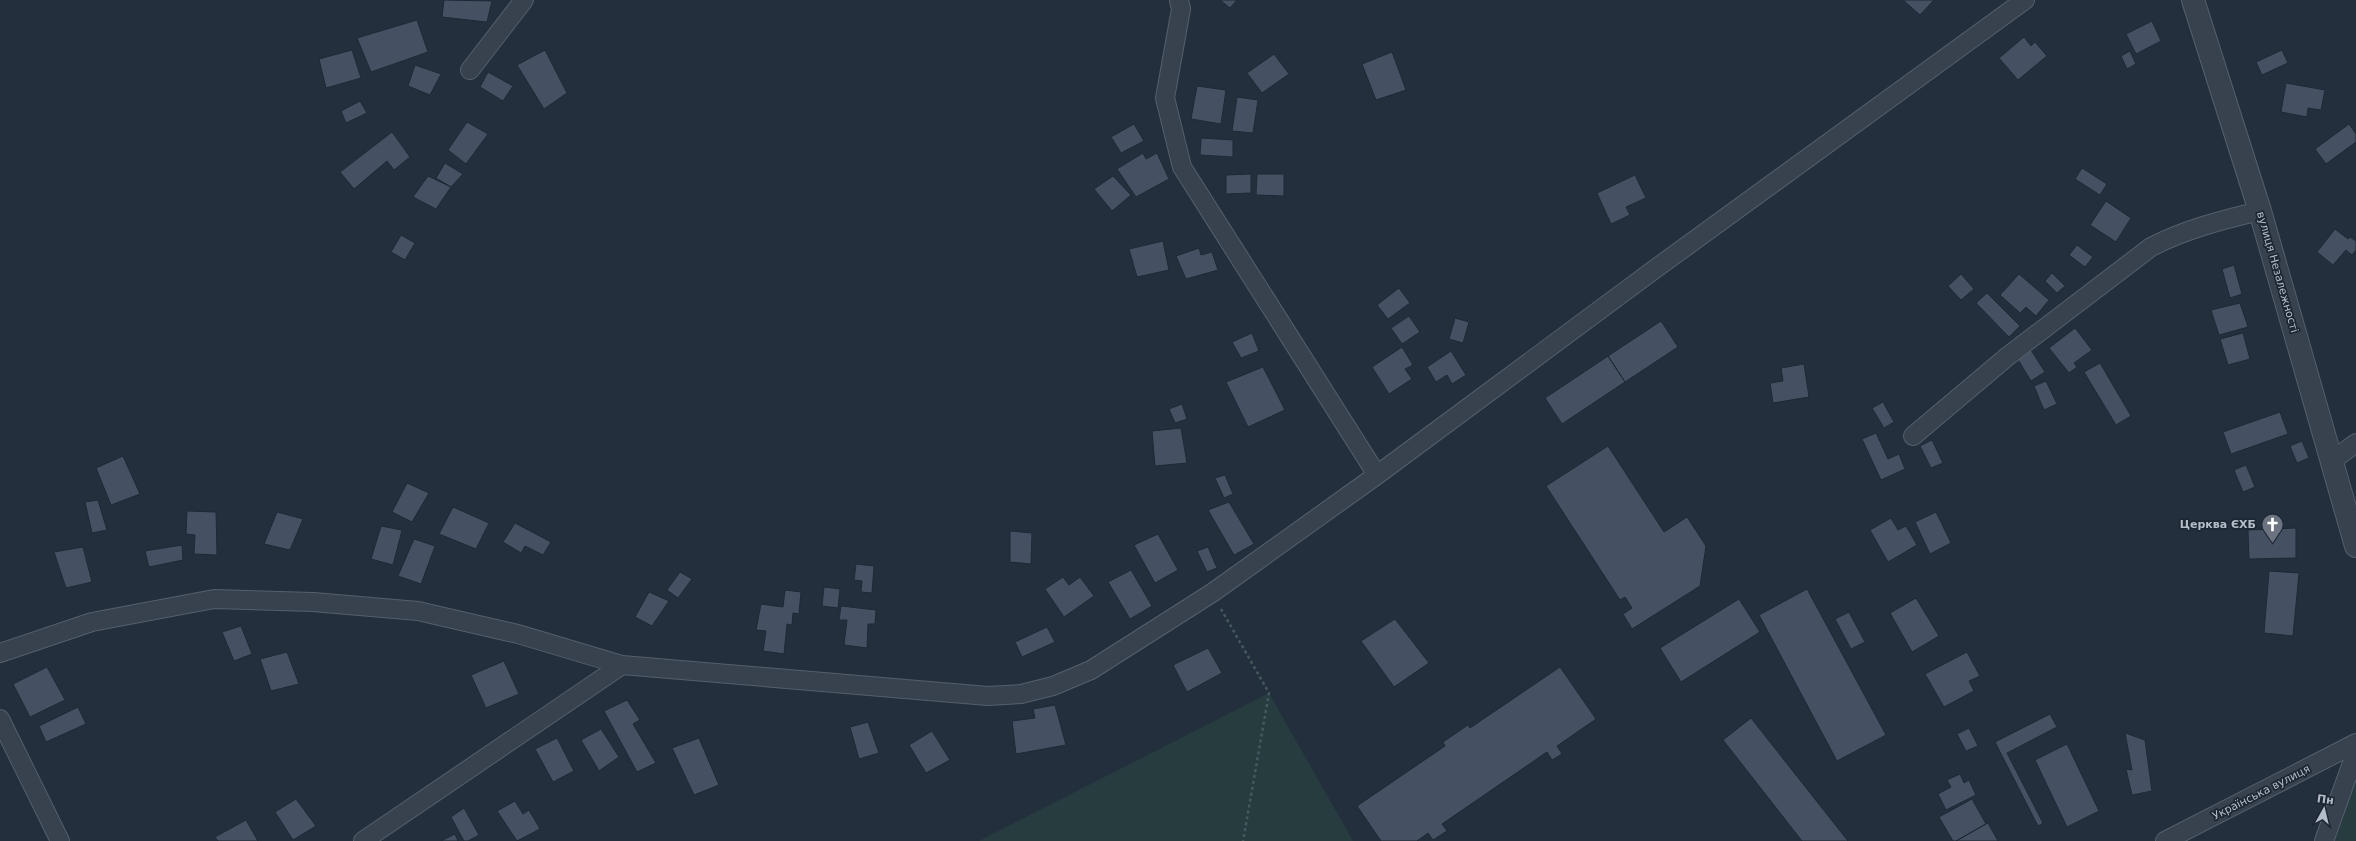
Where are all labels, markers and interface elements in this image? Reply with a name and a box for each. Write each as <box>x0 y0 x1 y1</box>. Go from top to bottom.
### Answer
street label: вулиця Незалежності <box>2254 210 2301 334</box>
church icon: Церква ЄХБ <box>2259 511 2285 544</box>
place label: Церква ЄХБ <box>2180 518 2256 531</box>
street label: Українська вулиця <box>2210 762 2312 823</box>
north arrow <box>2304 789 2344 829</box>
text: Пн <box>2316 792 2335 807</box>

